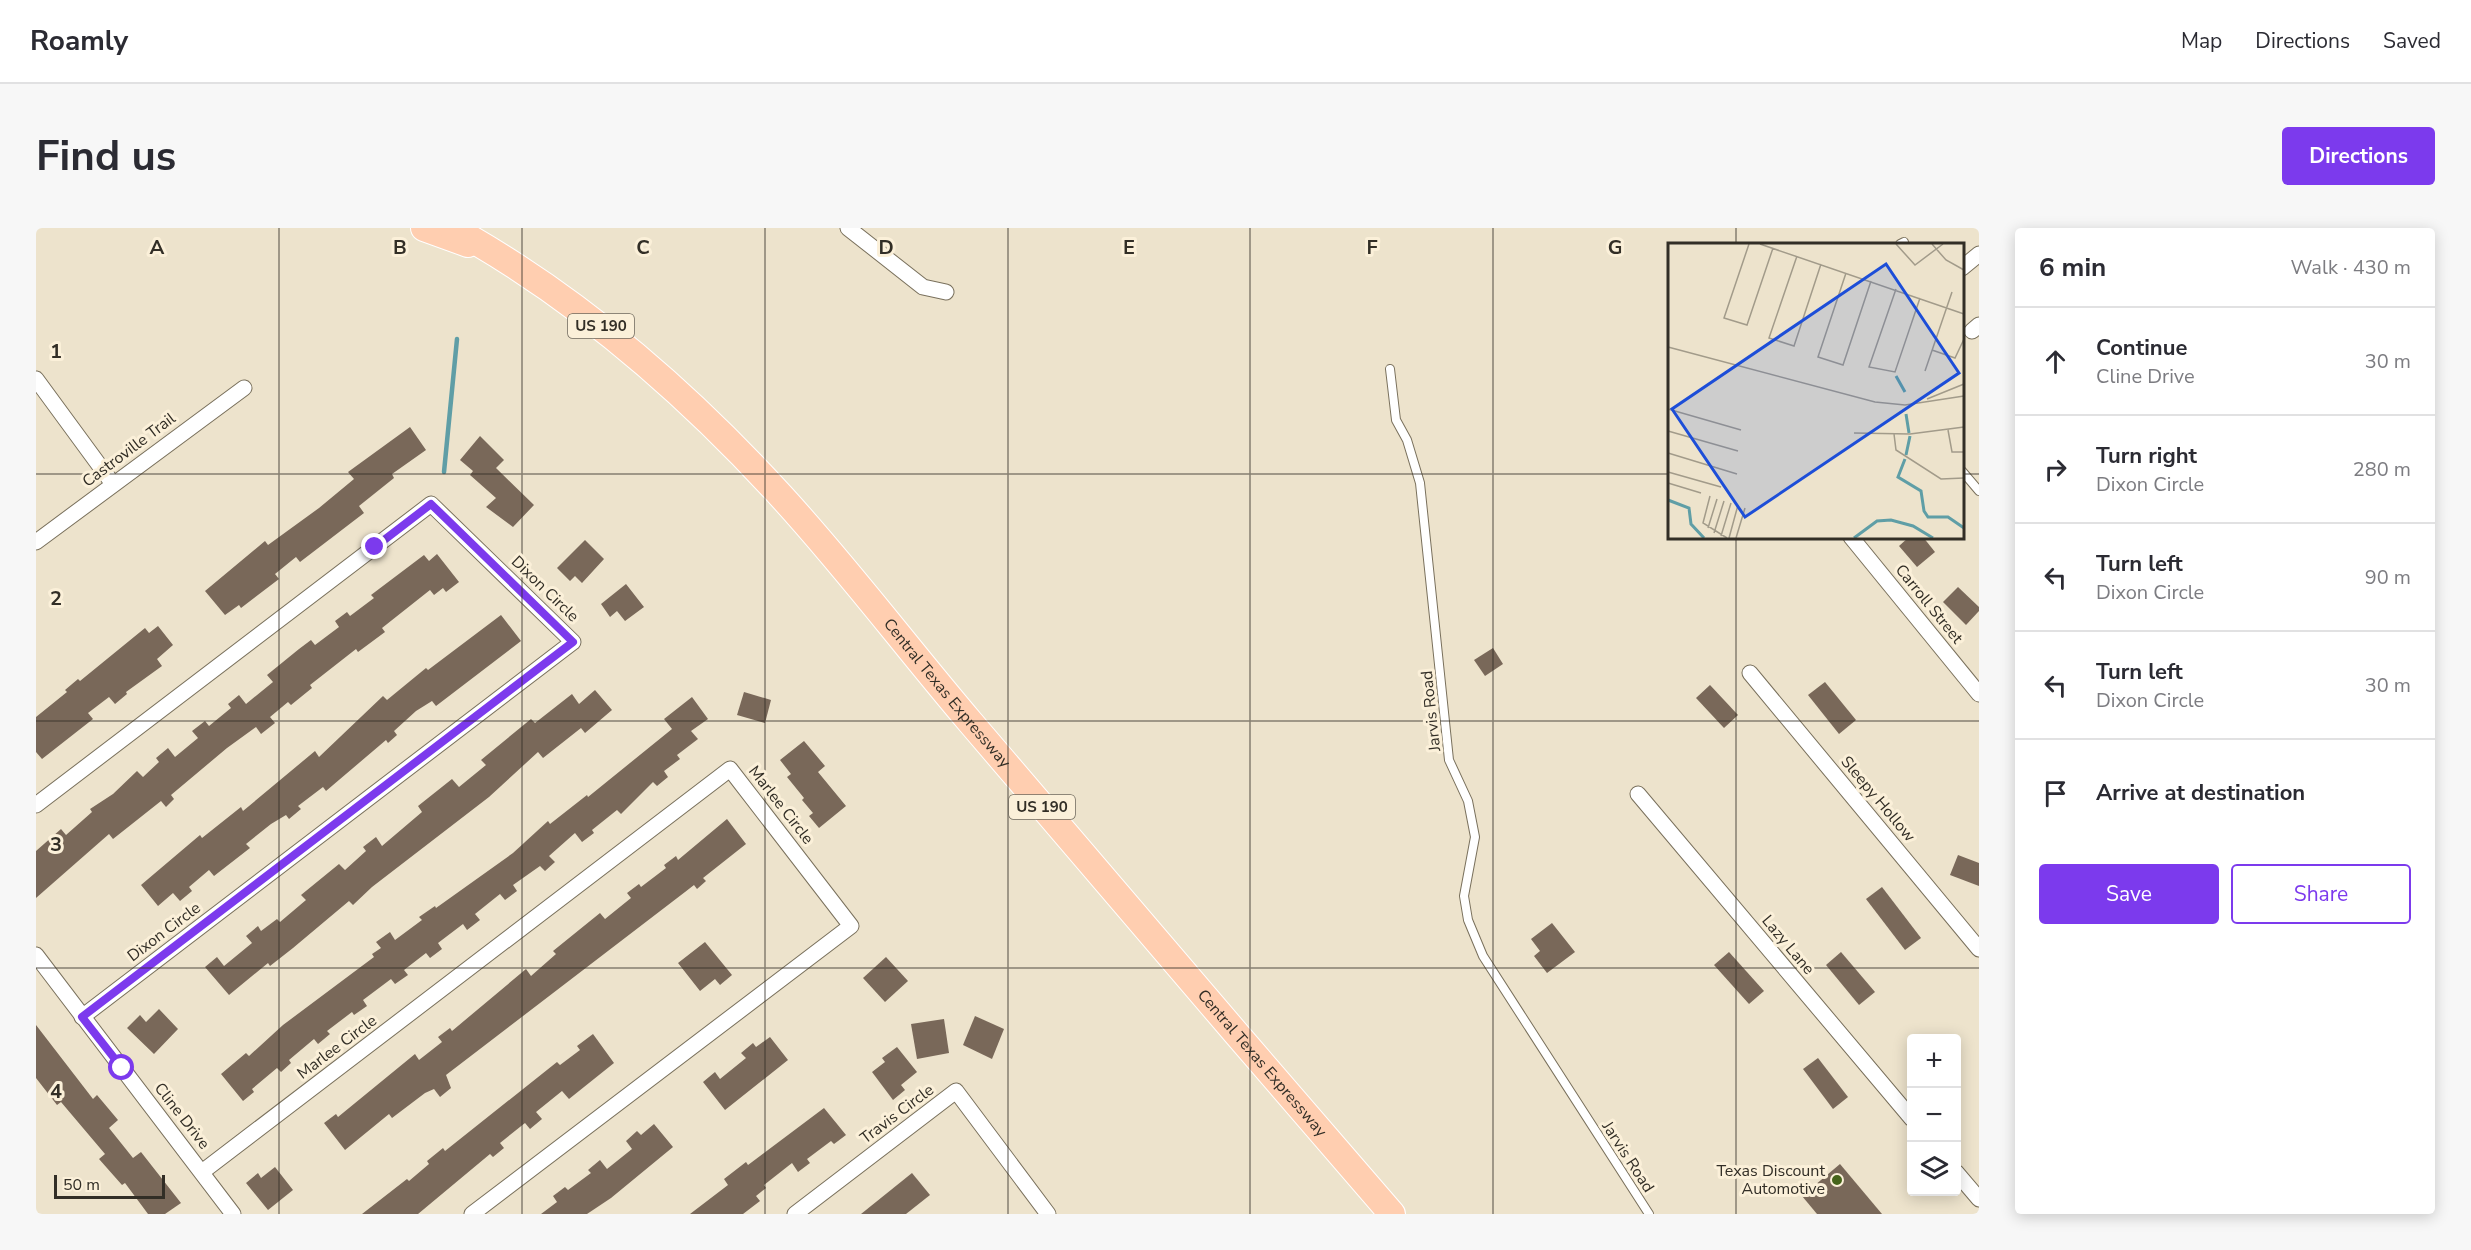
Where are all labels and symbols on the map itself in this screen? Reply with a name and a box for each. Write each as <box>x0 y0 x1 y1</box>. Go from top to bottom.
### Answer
text: A <box>150 234 165 261</box>
text: B <box>393 234 407 261</box>
text: C <box>636 234 650 261</box>
text: D <box>878 234 894 261</box>
text: E <box>1123 234 1135 261</box>
text: F <box>1366 234 1378 261</box>
text: G <box>1608 234 1622 261</box>
inset map <box>1668 243 1964 538</box>
road number: US 190 <box>568 314 634 338</box>
text: 1 <box>50 338 62 365</box>
street label: Castroville Trail <box>78 407 180 492</box>
route end <box>361 533 387 559</box>
street label: Dixon Circle <box>506 551 584 627</box>
street label: Carroll Street <box>1890 560 1968 649</box>
text: 2 <box>50 585 62 612</box>
street label: Central Texas Expressway <box>878 614 1016 773</box>
street label: Jarvis Road <box>1416 670 1446 753</box>
street label: Sleepy Hollow <box>1836 751 1921 847</box>
street label: Marlee Circle <box>743 761 819 849</box>
road number: US 190 <box>1009 795 1075 819</box>
text: 3 <box>50 831 62 858</box>
street label: Dixon Circle <box>123 897 205 967</box>
street label: Lazy Lane <box>1757 911 1819 979</box>
street label: Central Texas Expressway <box>1192 985 1332 1142</box>
street label: Marlee Circle <box>293 1010 381 1084</box>
route start <box>108 1054 134 1080</box>
text: 4 <box>50 1078 62 1105</box>
street label: Cline Drive <box>149 1078 215 1154</box>
street label: Travis Circle <box>856 1079 938 1149</box>
street label: Jarvis Road <box>1596 1116 1659 1197</box>
place label: Texas Discount Automotive <box>1716 1160 1825 1200</box>
scale bar <box>54 1172 165 1200</box>
marker: Texas Discount Automotive <box>1830 1173 1844 1187</box>

